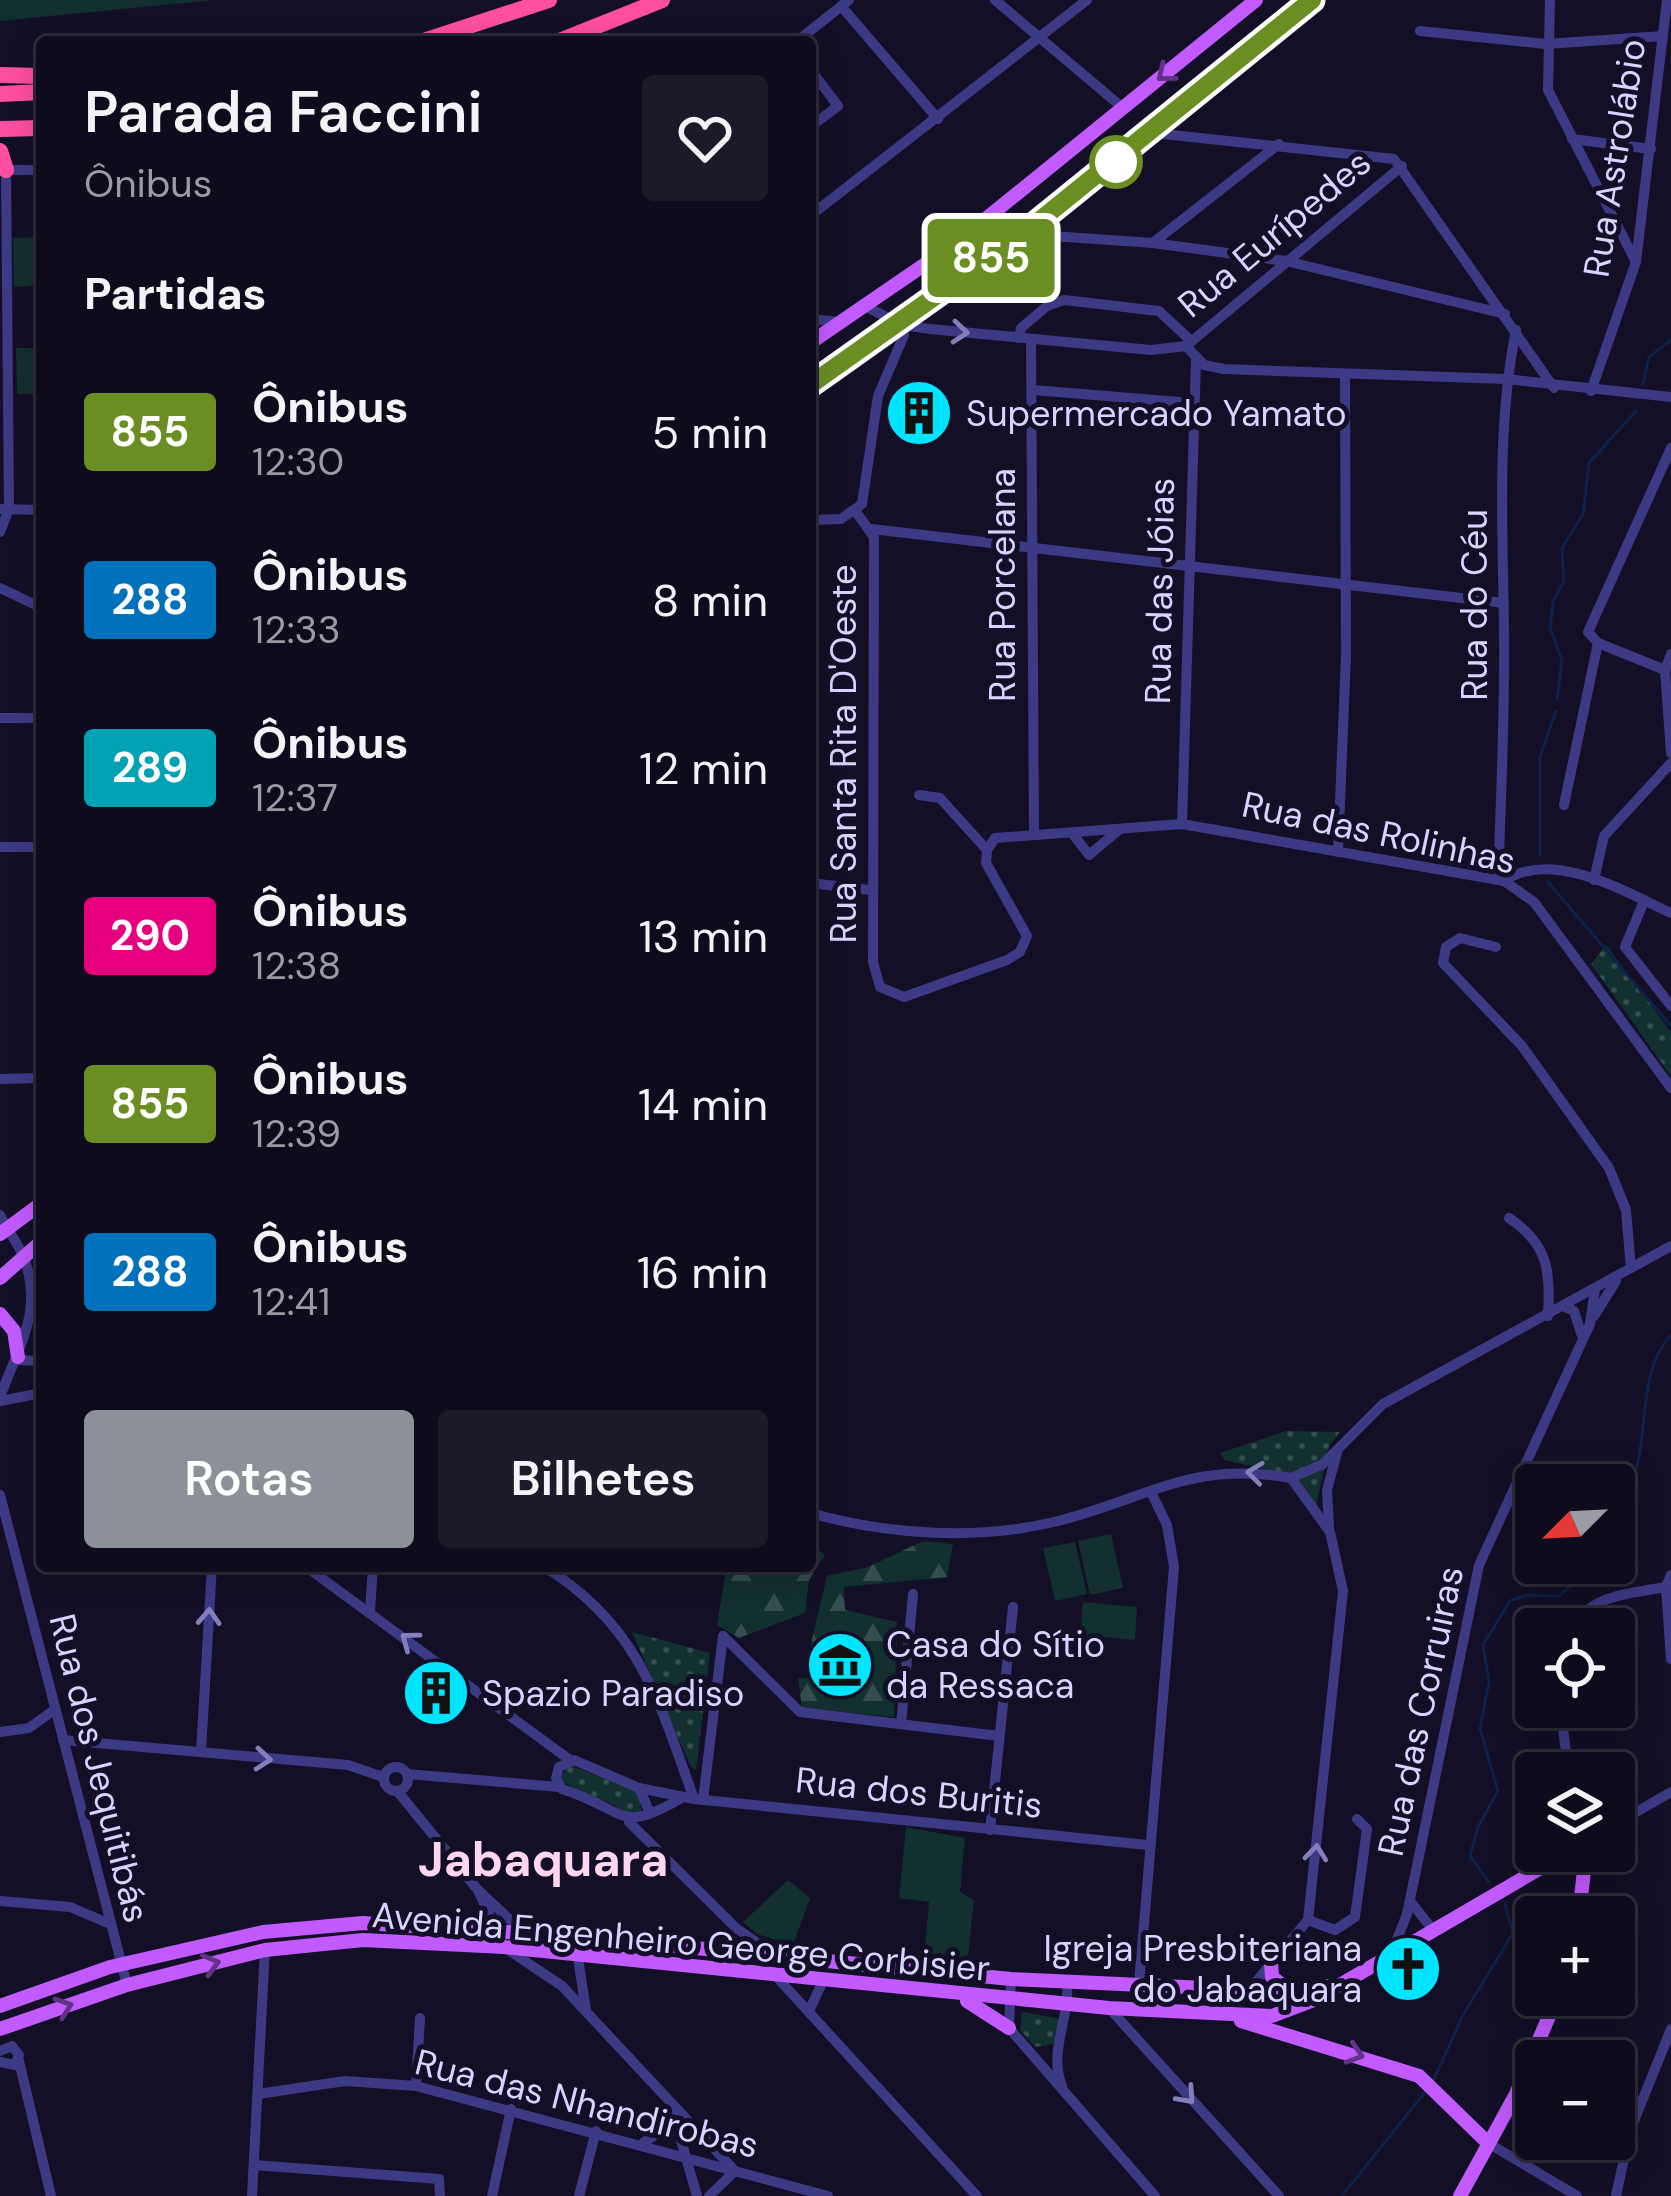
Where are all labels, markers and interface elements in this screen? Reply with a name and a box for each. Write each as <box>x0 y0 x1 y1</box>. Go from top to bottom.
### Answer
street label: Rua Astrolábio <box>1572 36 1657 281</box>
one-way arrow <box>1157 59 1179 81</box>
text: Parada Faccini <box>84 75 482 150</box>
button: heart <box>642 75 768 201</box>
unlabelled marker <box>1091 137 1141 187</box>
street label: Rua Eurípedes <box>1168 139 1380 328</box>
text: Ônibus <box>84 158 212 209</box>
line badge: 855 <box>922 219 1060 297</box>
text: 855 <box>952 230 1030 285</box>
text: Partidas <box>84 264 267 323</box>
one-way arrow <box>951 319 970 344</box>
text: Ônibus <box>252 377 409 436</box>
building icon: Supermercado Yamato <box>884 378 954 448</box>
place label: Supermercado Yamato <box>966 390 1347 437</box>
text: 5 min <box>652 403 768 462</box>
text: 855 <box>111 404 189 459</box>
text: 12:30 <box>252 436 344 487</box>
street label: Rua Porcelana <box>979 468 1026 702</box>
street label: Rua das Jóias <box>1134 477 1185 705</box>
street label: Rua do Céu <box>1451 509 1498 701</box>
text: Ônibus <box>252 545 409 604</box>
street label: Rua Santa Rita D'Oeste <box>820 564 867 944</box>
text: 8 min <box>652 571 768 630</box>
text: 288 <box>111 572 189 627</box>
text: 12:33 <box>252 604 341 655</box>
text: Ônibus <box>252 713 409 772</box>
text: 12 min <box>639 739 768 798</box>
text: 289 <box>112 740 188 795</box>
text: 12:37 <box>252 772 338 823</box>
street label: Rua das Rolinhas <box>1238 781 1520 884</box>
text: Ônibus <box>252 881 409 940</box>
text: 13 min <box>639 907 768 966</box>
text: 290 <box>110 908 190 963</box>
text: 12:38 <box>252 940 341 991</box>
text: Ônibus <box>252 1049 409 1108</box>
text: 14 min <box>638 1075 768 1134</box>
text: 855 <box>111 1076 189 1131</box>
text: 12:39 <box>252 1108 341 1159</box>
text: Ônibus <box>252 1217 409 1276</box>
text: 16 min <box>637 1243 768 1302</box>
text: 288 <box>111 1244 189 1299</box>
text: 12:41 <box>252 1276 330 1327</box>
button: Rotas <box>84 1410 414 1548</box>
button: Bilhetes <box>438 1410 768 1548</box>
one-way arrow <box>1245 1461 1265 1487</box>
north arrow <box>1515 1464 1635 1584</box>
map controls <box>1515 1464 1635 2160</box>
street label: Rua das Corruiras <box>1367 1562 1474 1860</box>
one-way arrow <box>196 1607 222 1626</box>
button: locate <box>1515 1608 1635 1728</box>
street label: Rua dos Jequitibás <box>38 1609 161 1927</box>
place label: Casa do Sítio da Ressaca <box>886 1621 1105 1709</box>
museum icon: Casa do Sítio da Ressaca <box>805 1630 875 1700</box>
one-way arrow <box>401 1633 423 1654</box>
building icon: Spazio Paradiso <box>401 1658 471 1728</box>
place label: Spazio Paradiso <box>482 1670 744 1717</box>
one-way arrow <box>254 1746 273 1771</box>
button: layers <box>1515 1752 1635 1872</box>
street label: Rua dos Buritis <box>793 1756 1045 1829</box>
district label: Jabaquara <box>418 1828 668 1891</box>
one-way arrow <box>1303 1843 1328 1862</box>
street label: Avenida Engenheiro George Corbisier <box>370 1891 992 1992</box>
button: + <box>1515 1896 1635 2016</box>
place label: Igreja Presbiteriana do Jabaquara <box>1043 1925 1362 2013</box>
church icon: Igreja Presbiteriana do Jabaquara <box>1373 1934 1443 2004</box>
one-way arrow <box>200 1953 220 1978</box>
one-way arrow <box>52 1997 73 2021</box>
street label: Rua das Nhandirobas <box>410 2038 763 2169</box>
one-way arrow <box>1344 2039 1365 2064</box>
button: − <box>1515 2040 1635 2160</box>
one-way arrow <box>1173 2082 1194 2104</box>

